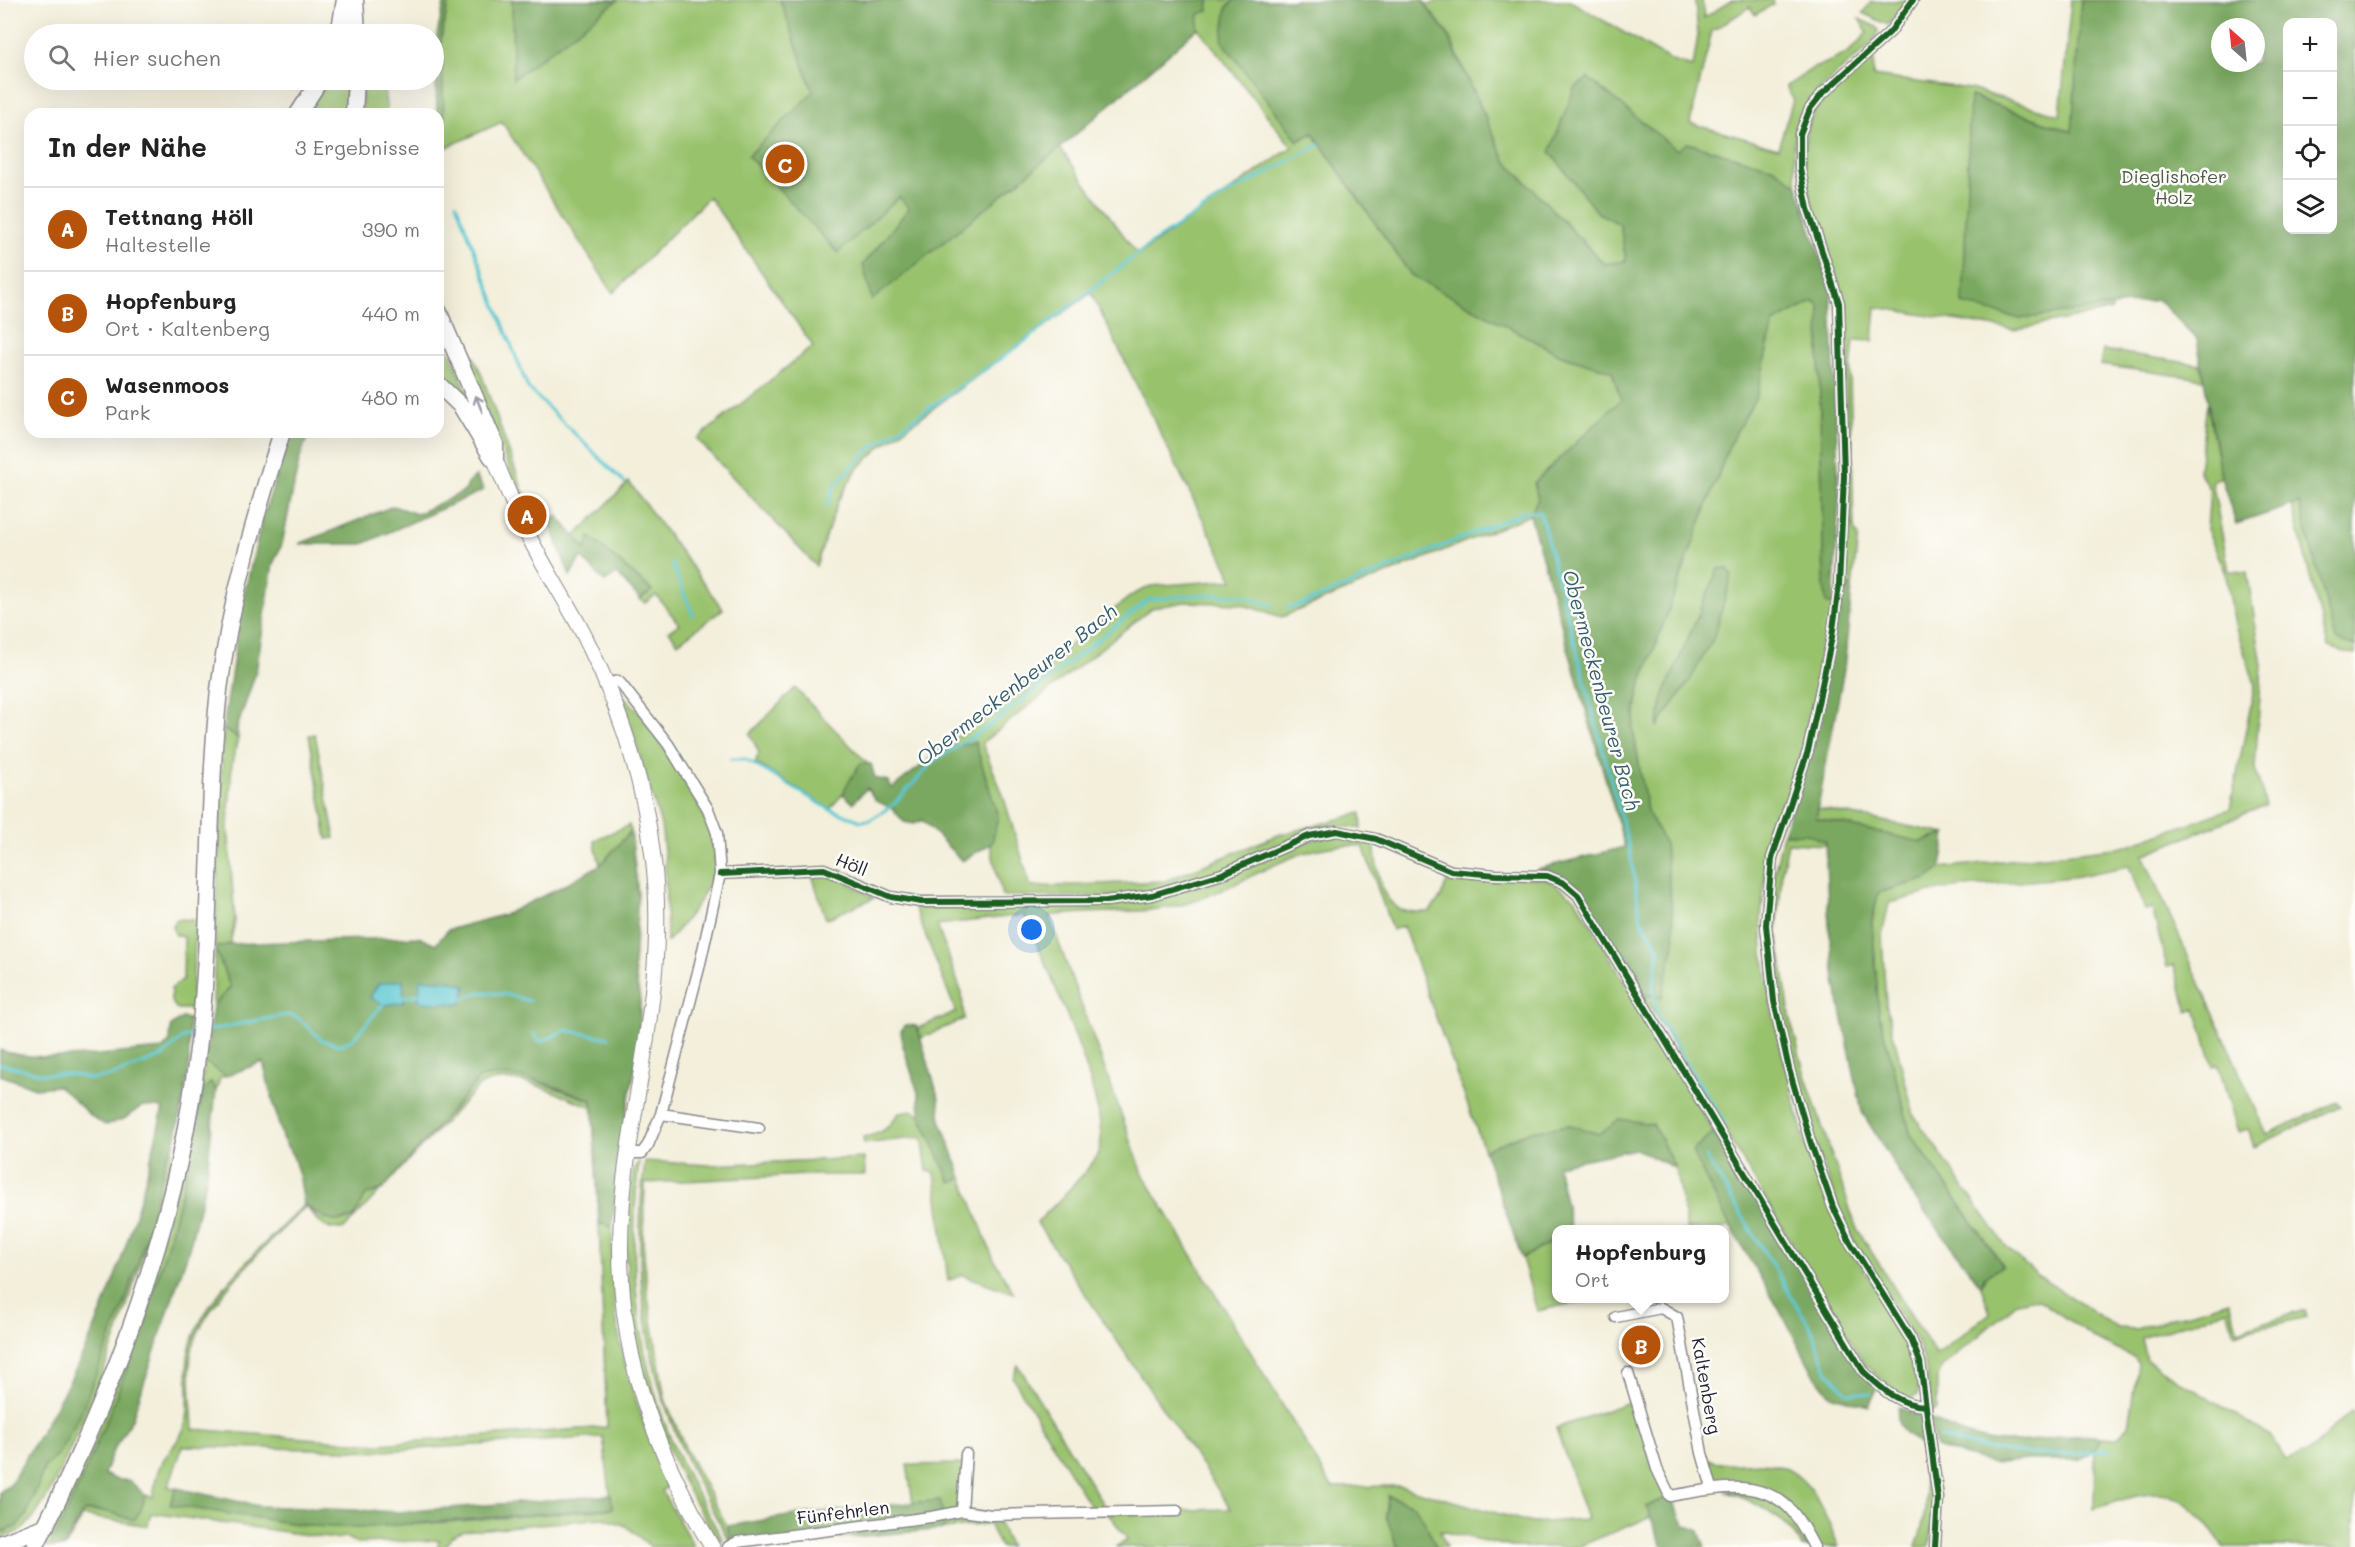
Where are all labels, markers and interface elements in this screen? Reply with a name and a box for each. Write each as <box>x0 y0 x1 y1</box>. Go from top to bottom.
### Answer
north arrow <box>2211 18 2265 72</box>
map controls <box>2283 18 2337 234</box>
button: + <box>2283 18 2337 72</box>
search box <box>24 24 444 90</box>
icon: search <box>45 41 78 74</box>
text: Hier suchen <box>93 43 221 72</box>
button: − <box>2283 72 2337 126</box>
button: locate <box>2283 126 2337 180</box>
text: In der Nähe <box>48 130 207 164</box>
text: 3 Ergebnisse <box>295 134 420 160</box>
pin: C <box>766 142 804 186</box>
park label: Dieglishofer Holz <box>2121 164 2227 209</box>
button: layers <box>2283 180 2337 234</box>
text: Tettnang Höll <box>105 202 253 231</box>
text: A <box>61 216 74 242</box>
text: 390 m <box>362 216 420 242</box>
text: Haltestelle <box>105 231 211 257</box>
text: Hopfenburg <box>105 286 236 315</box>
text: B <box>61 300 74 326</box>
text: 440 m <box>362 300 420 326</box>
text: Ort · Kaltenberg <box>105 315 270 341</box>
text: Wasenmoos <box>105 370 229 399</box>
text: C <box>60 384 75 410</box>
text: 480 m <box>361 384 420 410</box>
one-way arrow <box>473 396 484 414</box>
text: Park <box>105 399 150 425</box>
pin: A <box>508 492 546 538</box>
water label: Obermeckenbeurer Bach <box>1557 567 1647 813</box>
water label: Obermeckenbeurer Bach <box>910 597 1122 771</box>
street label: Höll <box>832 847 872 881</box>
your location <box>1017 915 1046 944</box>
popup <box>1552 1225 1729 1303</box>
text: Hopfenburg <box>1575 1237 1706 1266</box>
text: Ort <box>1575 1266 1610 1292</box>
pin: B <box>1622 1322 1660 1368</box>
street label: Kaltenberg <box>1687 1336 1727 1436</box>
street label: Fünfehrlen <box>795 1494 891 1530</box>

